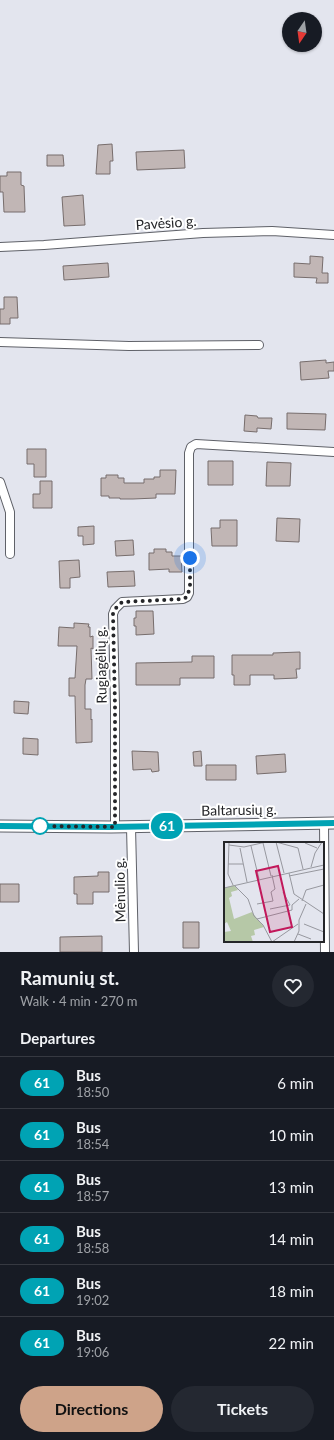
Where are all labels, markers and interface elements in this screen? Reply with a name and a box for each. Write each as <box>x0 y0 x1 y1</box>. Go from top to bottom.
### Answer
north arrow <box>282 12 322 52</box>
map controls <box>282 12 322 52</box>
street label: Pavėsio g. <box>135 212 197 233</box>
your location <box>180 548 200 568</box>
street label: Rugiagėlių g. <box>91 626 110 704</box>
street label: Baltarusių g. <box>201 800 277 819</box>
line badge: 61 <box>149 813 185 839</box>
unlabelled marker <box>31 817 49 835</box>
text: 61 <box>159 817 175 834</box>
inset map <box>224 842 324 942</box>
street label: Mėnulio g. <box>110 858 129 922</box>
button: heart <box>272 965 314 1007</box>
text: Ramunių st. <box>20 966 119 989</box>
text: Walk · 4 min · 270 m <box>20 993 138 1009</box>
text: Departures <box>20 1029 95 1047</box>
text: Bus <box>76 1066 101 1084</box>
text: 61 <box>34 1074 50 1091</box>
text: 6 min <box>277 1074 314 1092</box>
text: 18:50 <box>76 1084 109 1100</box>
text: Bus <box>76 1118 101 1136</box>
text: 61 <box>34 1126 50 1143</box>
text: 10 min <box>268 1126 314 1144</box>
text: 18:54 <box>76 1136 109 1152</box>
text: Bus <box>76 1170 101 1188</box>
text: 61 <box>34 1178 50 1195</box>
text: 13 min <box>268 1178 314 1196</box>
text: 18:57 <box>76 1188 109 1204</box>
text: Bus <box>76 1222 101 1240</box>
text: 61 <box>34 1230 50 1247</box>
text: 14 min <box>268 1230 314 1248</box>
text: 18:58 <box>76 1240 109 1256</box>
text: Bus <box>76 1274 101 1292</box>
text: 61 <box>34 1282 50 1299</box>
text: 18 min <box>268 1282 314 1300</box>
text: 19:02 <box>76 1292 109 1308</box>
text: Bus <box>76 1326 101 1344</box>
text: 61 <box>34 1334 50 1351</box>
text: 22 min <box>268 1334 314 1352</box>
text: 19:06 <box>76 1344 109 1360</box>
button: Directions <box>20 1386 163 1432</box>
button: Tickets <box>171 1386 314 1432</box>

